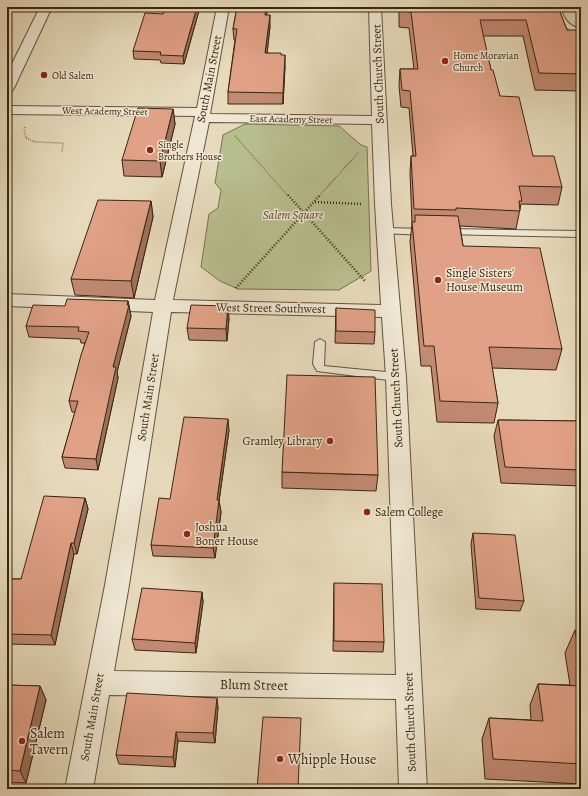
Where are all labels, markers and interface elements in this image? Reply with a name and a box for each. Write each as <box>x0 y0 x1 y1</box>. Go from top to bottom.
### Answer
street label: South Church Street <box>368 24 388 124</box>
street label: South Main Street <box>193 34 225 124</box>
place label: Home Moravian Church <box>453 49 519 74</box>
marker: Home Moravian Church <box>440 56 450 66</box>
place label: Old Salem <box>52 69 94 82</box>
marker: Old Salem <box>39 70 49 80</box>
street label: West Academy Street <box>61 104 149 118</box>
street label: East Academy Street <box>249 112 333 126</box>
place label: Single Brothers House <box>158 138 222 163</box>
marker: Single Brothers House <box>145 145 155 155</box>
park label: Salem Square <box>263 207 324 223</box>
place label: Single Sisters' House Museum <box>446 265 523 295</box>
marker: Single Sisters' House Museum <box>433 275 443 285</box>
street label: West Street Southwest <box>215 299 326 317</box>
street label: South Church Street <box>385 348 407 448</box>
street label: South Main Street <box>133 352 163 442</box>
place label: Gramley Library <box>242 433 323 449</box>
marker: Gramley Library <box>325 436 335 446</box>
place label: Salem College <box>375 504 443 520</box>
marker: Salem College <box>362 507 372 517</box>
place label: Joshua Boner House <box>195 519 258 549</box>
marker: Joshua Boner House <box>182 529 192 539</box>
street label: South Main Street <box>76 672 108 762</box>
street label: South Church Street <box>400 672 420 772</box>
street label: Blum Street <box>220 675 289 695</box>
place label: Salem Tavern <box>30 724 69 759</box>
marker: Salem Tavern <box>17 736 27 746</box>
place label: Whipple House <box>287 750 376 769</box>
marker: Whipple House <box>275 754 285 764</box>

